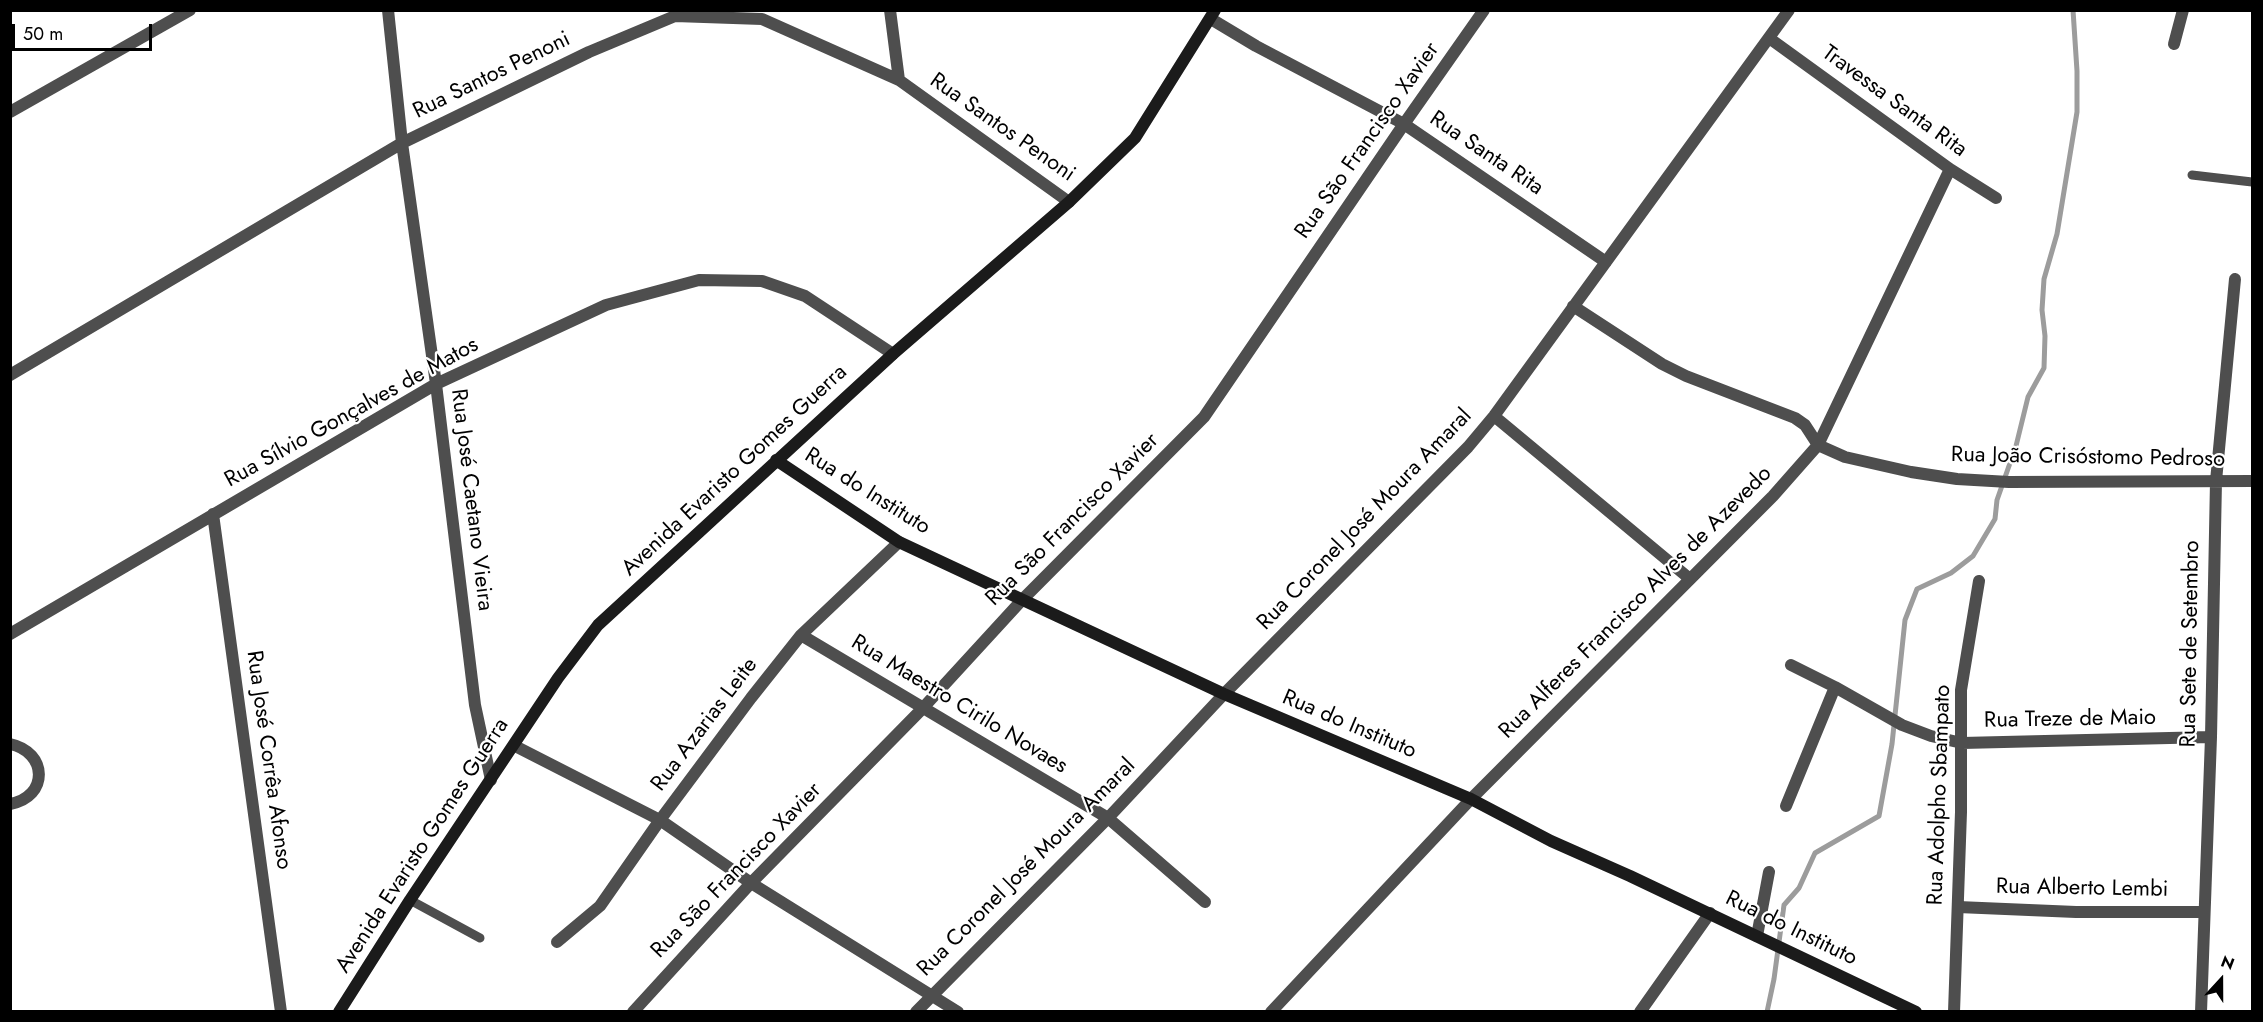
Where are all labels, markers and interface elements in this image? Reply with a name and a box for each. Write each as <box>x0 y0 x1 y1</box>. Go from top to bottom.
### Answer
scale bar <box>15 12 154 50</box>
text: 50 m <box>23 21 63 47</box>
street label: Rua Santos Penoni <box>409 27 575 125</box>
street label: Rua São Francisco Xavier <box>1290 38 1446 244</box>
street label: Travessa Santa Rita <box>1816 41 1972 163</box>
street label: Rua Santos Penoni <box>924 68 1080 188</box>
street label: Rua Santa Rita <box>1424 106 1548 202</box>
street label: Rua Sílvio Gonçalves de Matos <box>221 332 483 494</box>
street label: Avenida Evaristo Gomes Guerra <box>617 360 853 582</box>
street label: Rua José Caetano Vieira <box>444 387 498 613</box>
street label: Rua Coronel José Moura Amaral <box>1252 404 1478 636</box>
street label: Rua São Francisco Xavier <box>981 428 1165 612</box>
street label: Rua João Crisóstomo Pedroso <box>1951 442 2225 474</box>
street label: Rua do Instituto <box>799 443 935 541</box>
street label: Rua Alferes Francisco Alves de Azevedo <box>1494 461 1778 745</box>
street label: Rua Sete de Setembro <box>2176 540 2206 748</box>
street label: Rua Maestro Cirilo Novaes <box>846 630 1072 780</box>
street label: Rua José Corrêa Afonso <box>240 649 296 871</box>
street label: Rua Azarias Leite <box>646 653 764 797</box>
street label: Rua Adolpho Sbampato <box>1923 684 1957 906</box>
street label: Rua do Instituto <box>1278 685 1420 765</box>
street label: Rua Treze de Maio <box>1984 705 2156 735</box>
street label: Avenida Evaristo Gomes Guerra <box>331 714 515 978</box>
street label: Rua Coronel José Moura Amaral <box>912 753 1142 983</box>
street label: Rua São Francisco Xavier <box>646 778 828 964</box>
street label: Rua Alberto Lembi <box>1995 874 2169 904</box>
street label: Rua do Instituto <box>1721 886 1861 972</box>
north arrow <box>2191 950 2251 1010</box>
text: N <box>2218 950 2238 976</box>

